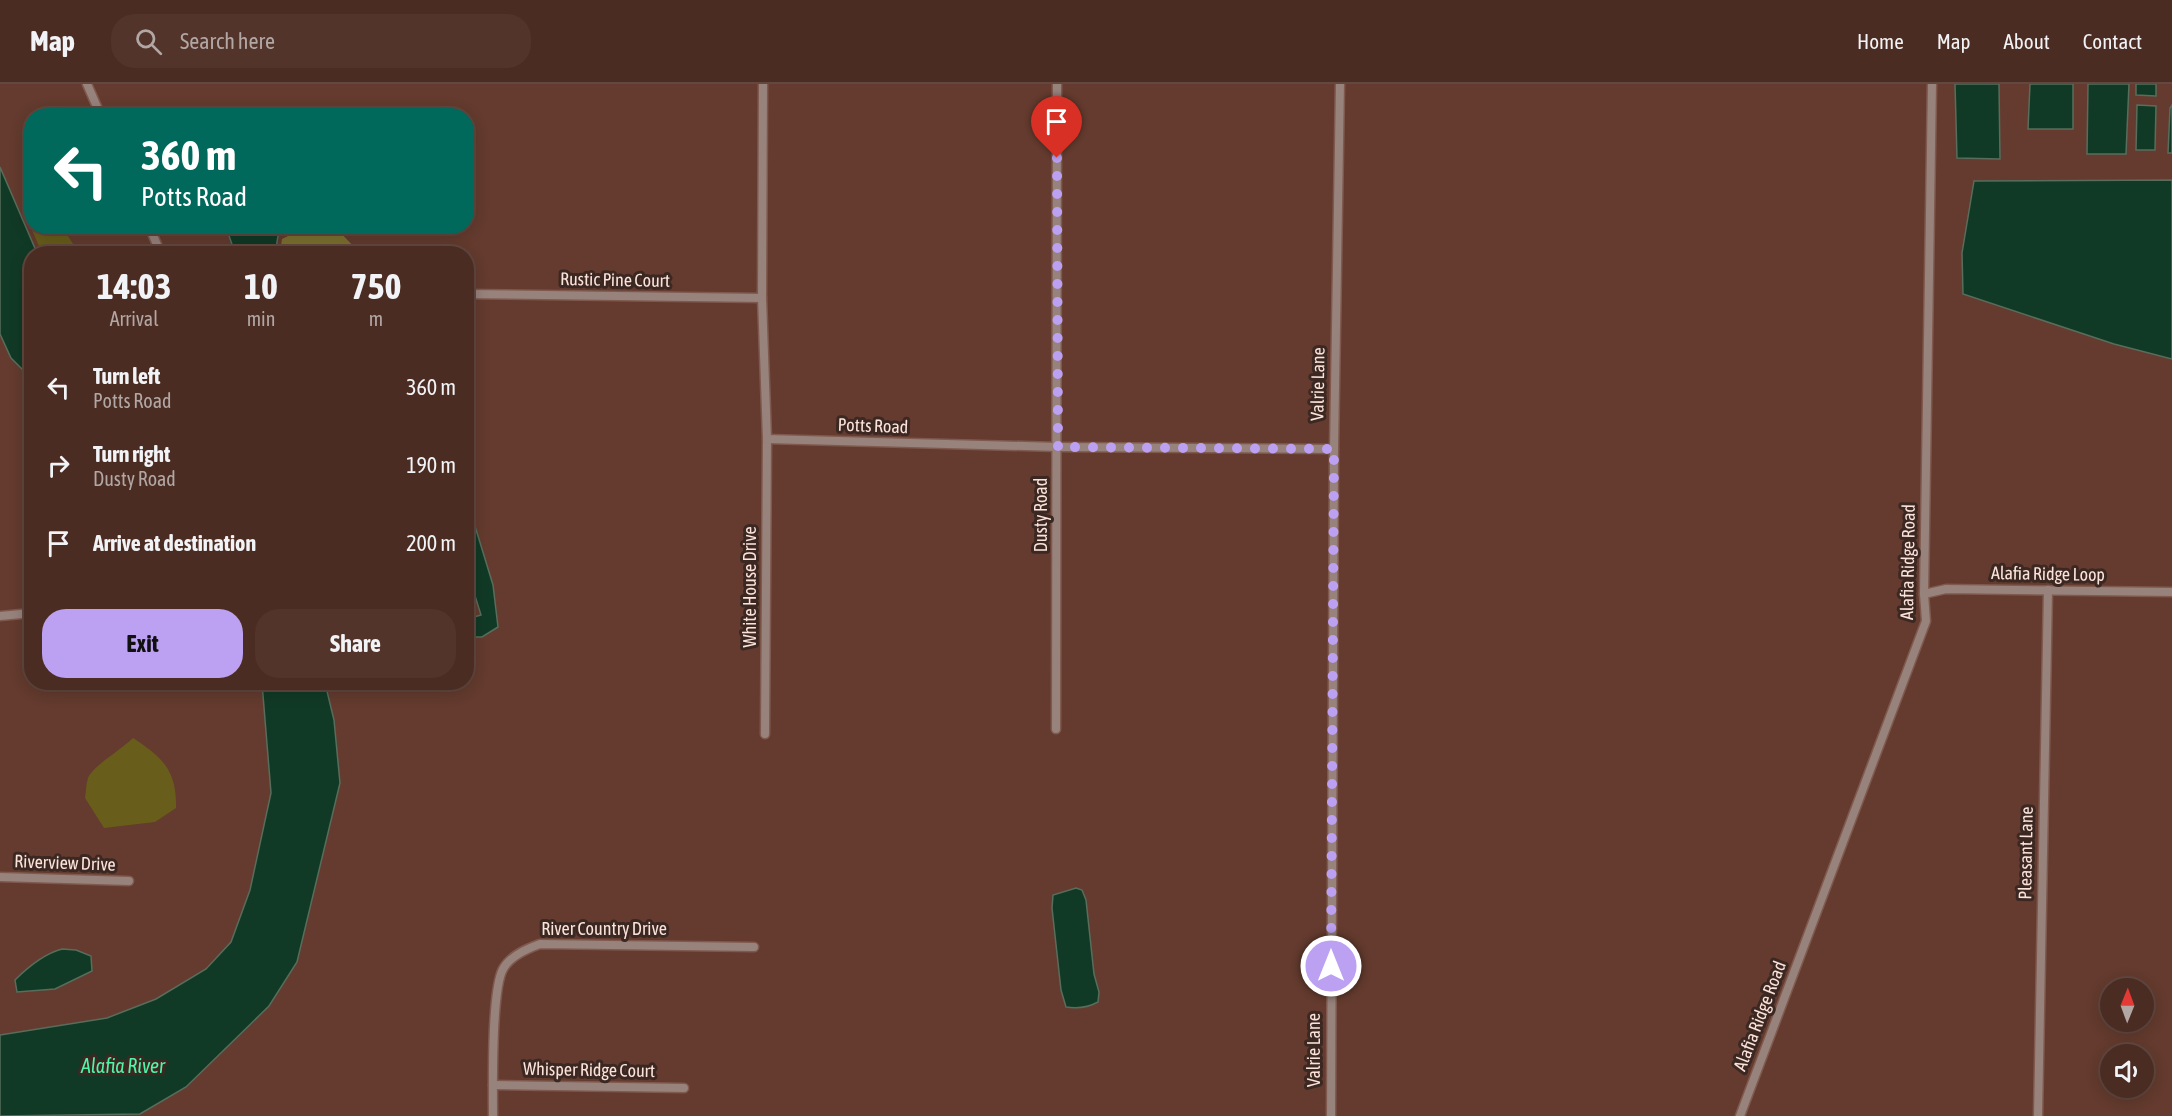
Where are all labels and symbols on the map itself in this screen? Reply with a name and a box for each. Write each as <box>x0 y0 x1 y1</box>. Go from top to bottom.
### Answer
pin <box>1031 96 1082 158</box>
street label: Rustic Pine Court <box>560 268 670 291</box>
street label: Valrie Lane <box>1306 347 1329 421</box>
street label: Potts Road <box>837 414 909 437</box>
street label: Dusty Road <box>1030 478 1051 552</box>
street label: Alafia Ridge Road <box>1896 504 1919 620</box>
street label: White House Drive <box>739 526 760 648</box>
street label: Alafia Ridge Loop <box>1991 562 2105 585</box>
street label: Pleasant Lane <box>2014 806 2037 900</box>
street label: Riverview Drive <box>14 850 116 875</box>
street label: River Country Drive <box>541 918 667 939</box>
position arrow <box>1299 934 1363 998</box>
street label: Alafia Ridge Road <box>1729 958 1790 1074</box>
north arrow <box>2100 978 2154 1032</box>
street label: Valrie Lane <box>1303 1013 1324 1087</box>
water label: Alafia River <box>80 1054 166 1077</box>
street label: Whisper Ridge Court <box>523 1058 655 1081</box>

